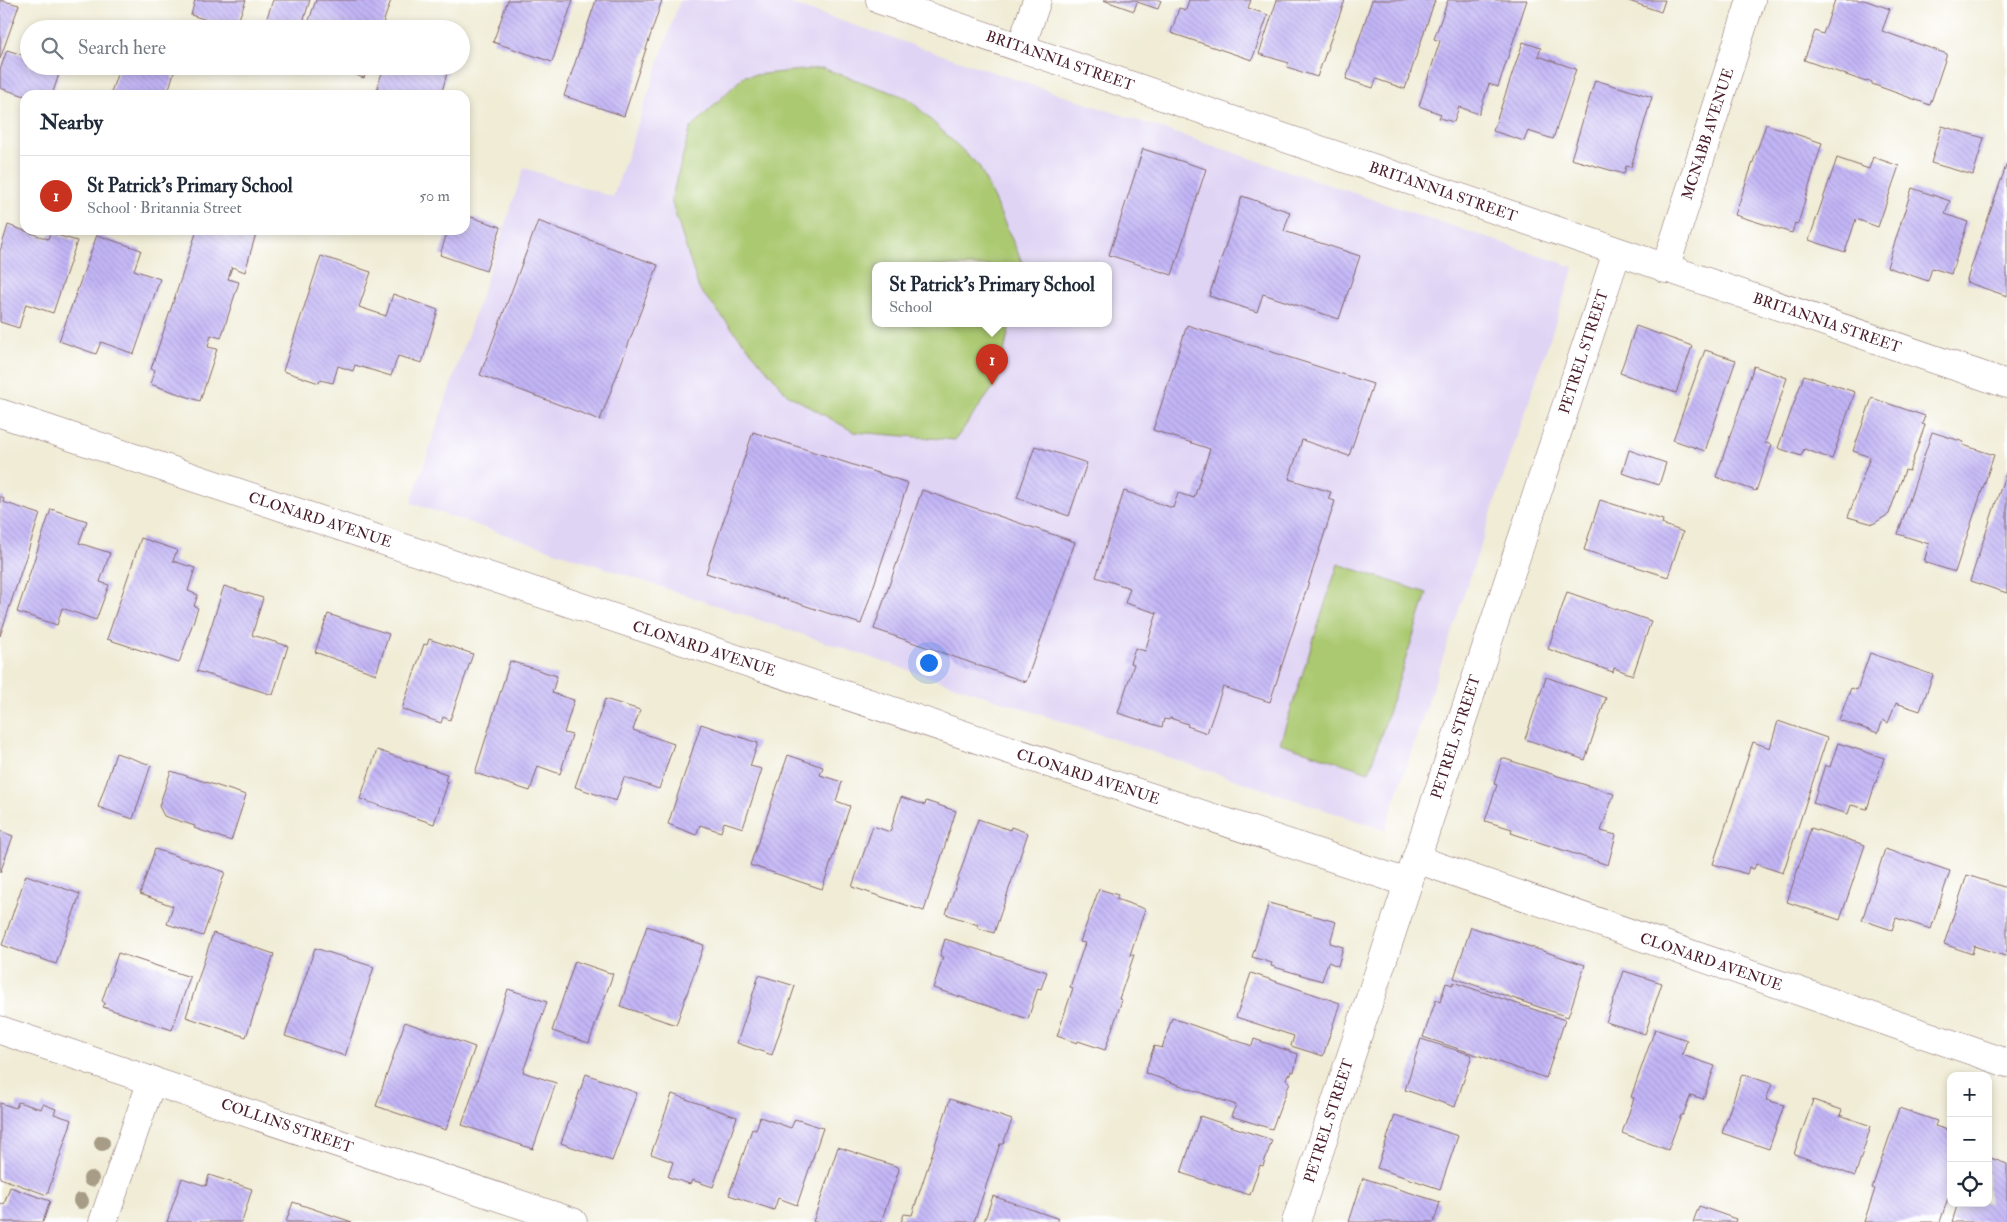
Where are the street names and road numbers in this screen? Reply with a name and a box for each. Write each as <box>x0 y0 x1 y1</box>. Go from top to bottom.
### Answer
street label: BRITANNIA STREET <box>983 27 1137 95</box>
street label: MCNABB AVENUE <box>1678 65 1738 202</box>
street label: BRITANNIA STREET <box>1366 158 1520 226</box>
street label: PETREL STREET <box>1555 288 1613 416</box>
street label: BRITANNIA STREET <box>1750 289 1904 357</box>
street label: CLONARD AVENUE <box>246 488 394 552</box>
street label: CLONARD AVENUE <box>630 617 778 681</box>
street label: PETREL STREET <box>1427 673 1485 801</box>
street label: CLONARD AVENUE <box>1014 745 1162 809</box>
street label: CLONARD AVENUE <box>1637 929 1785 995</box>
street label: PETREL STREET <box>1300 1057 1358 1185</box>
street label: COLLINS STREET <box>218 1094 356 1158</box>

